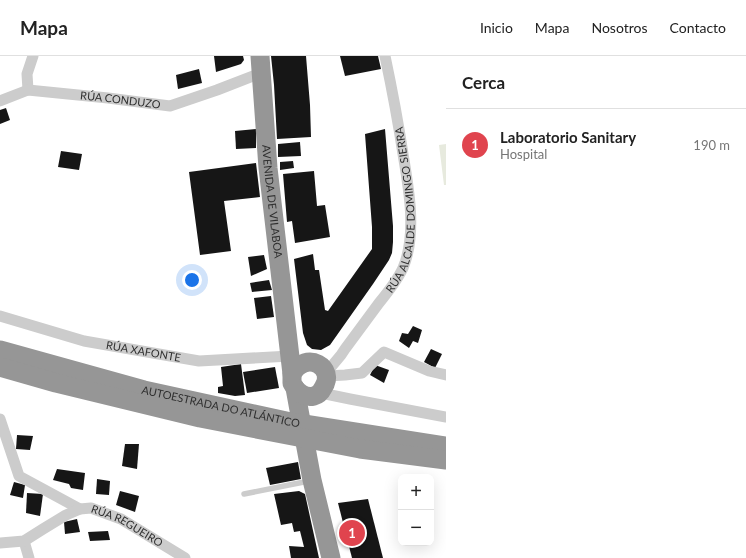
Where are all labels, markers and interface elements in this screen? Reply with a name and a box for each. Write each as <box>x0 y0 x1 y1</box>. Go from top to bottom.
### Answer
text: Mapa <box>20 16 68 39</box>
text: Inicio <box>480 19 513 36</box>
text: Mapa <box>535 19 569 36</box>
text: Nosotros <box>591 19 648 36</box>
text: Contacto <box>670 19 726 36</box>
text: Cerca <box>462 72 505 93</box>
street label: RÚA CONDUZO <box>80 88 162 111</box>
street label: RÚA ALCALDE DOMINGO SIERRA <box>383 125 417 295</box>
text: Laboratorio Sanitary <box>500 128 636 146</box>
text: 1 <box>471 137 479 153</box>
text: 190 m <box>693 137 730 153</box>
street label: AVENIDA DE VILABOA <box>260 144 286 259</box>
text: Hospital <box>500 146 547 162</box>
your location <box>182 270 202 290</box>
street label: RÚA XAFONTE <box>105 338 182 364</box>
street label: AUTOESTRADA DO ATLÁNTICO <box>141 383 301 429</box>
map controls <box>398 474 434 546</box>
button: + <box>398 474 434 510</box>
street label: RÚA REGUEIRO <box>90 502 166 549</box>
button: − <box>398 510 434 546</box>
pin: 1 <box>339 518 365 548</box>

